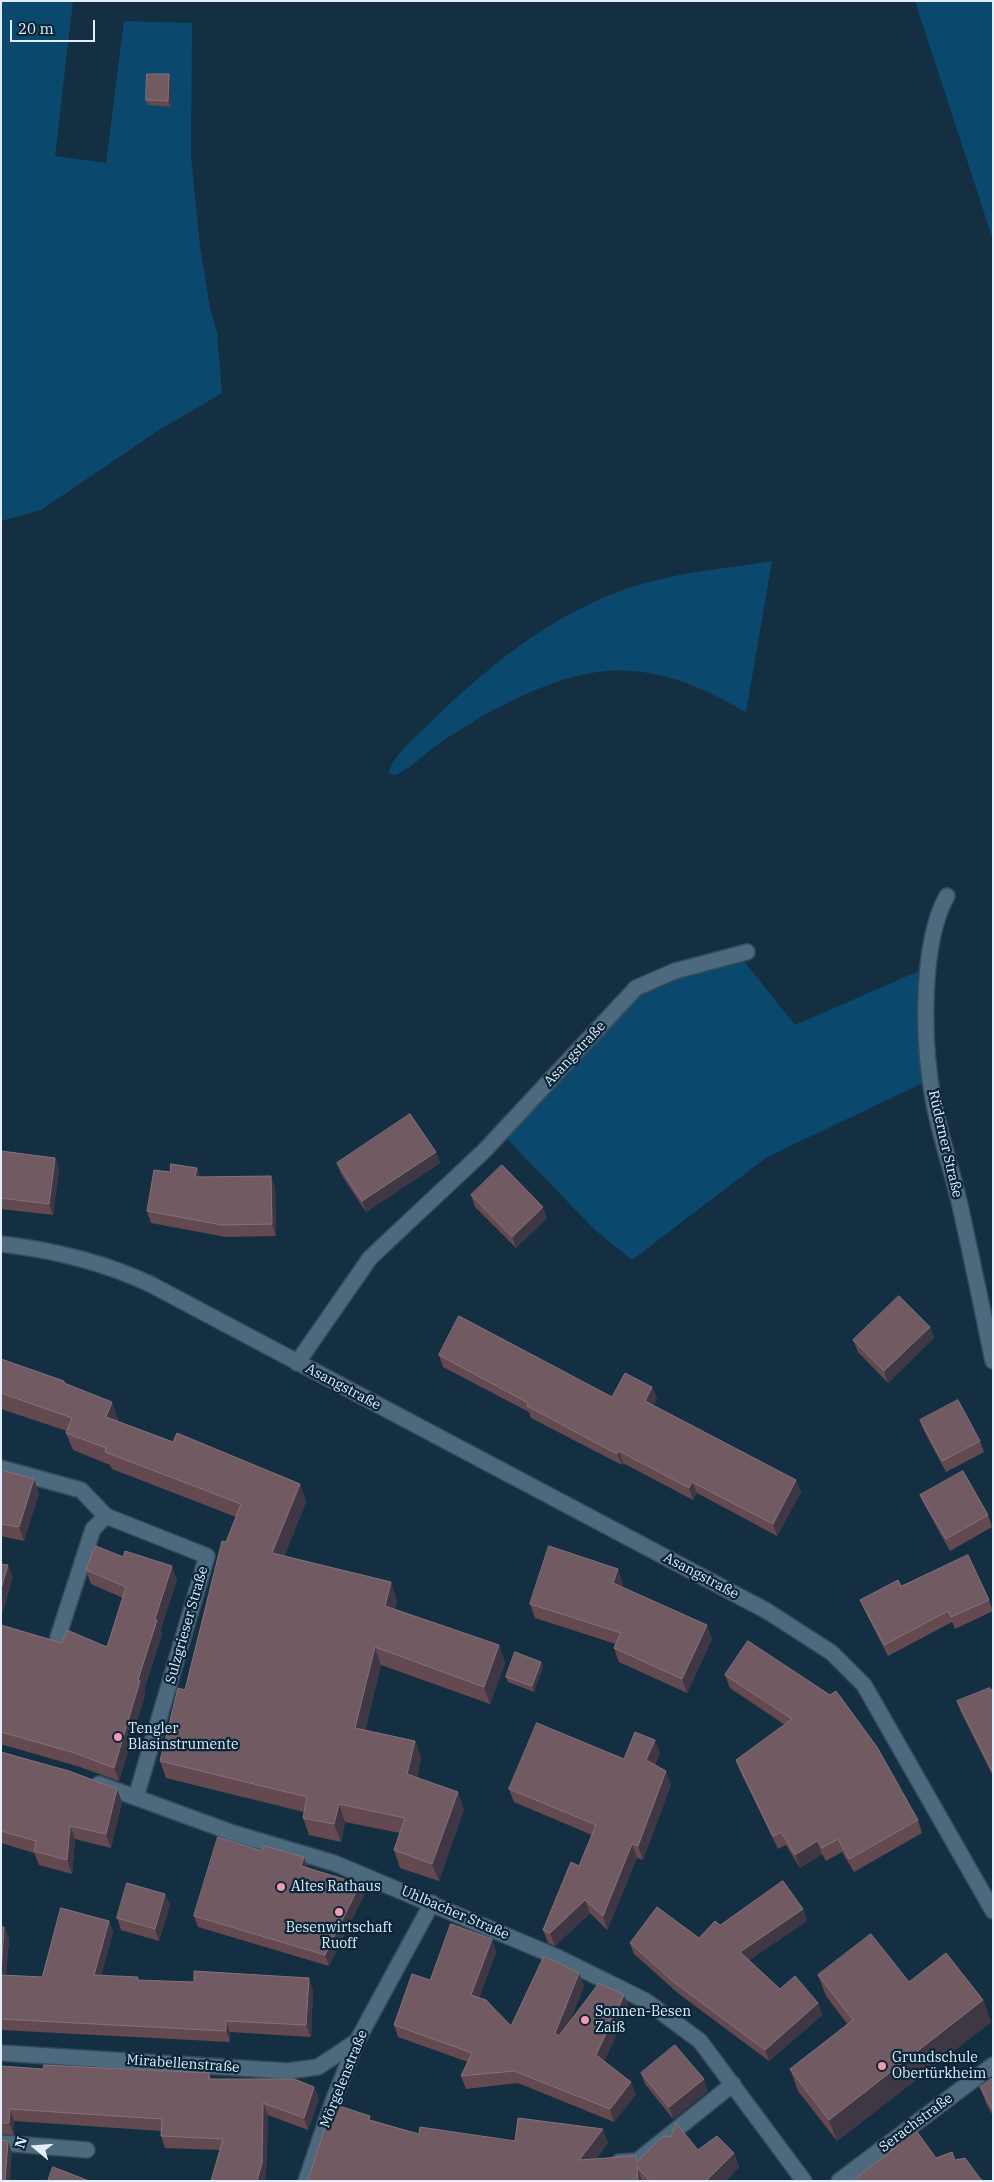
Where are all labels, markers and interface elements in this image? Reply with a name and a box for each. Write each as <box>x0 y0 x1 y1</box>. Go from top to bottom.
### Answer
scale bar <box>12 10 98 42</box>
text: 20 m <box>18 19 54 38</box>
street label: Asangstraße <box>541 1018 609 1090</box>
street label: Rüderner Straße <box>924 1089 966 1199</box>
street label: Asangstraße <box>303 1360 383 1414</box>
street label: Asangstraße <box>661 1549 741 1603</box>
street label: Sulzgrieser Straße <box>162 1564 212 1686</box>
place label: Tengler Blasinstrumente <box>128 1721 238 1754</box>
marker: Tengler Blasinstrumente <box>112 1731 124 1743</box>
place label: Altes Rathaus <box>291 1879 381 1895</box>
marker: Altes Rathaus <box>275 1881 287 1893</box>
street label: Uhlbacher Straße <box>398 1883 512 1943</box>
marker: Besenwirtschaft Ruoff <box>333 1906 345 1918</box>
place label: Besenwirtschaft Ruoff <box>286 1920 392 1952</box>
place label: Sonnen-Besen Zaiß <box>595 2004 691 2036</box>
marker: Sonnen-Besen Zaiß <box>579 2014 591 2026</box>
street label: Mörgelenstraße <box>317 2028 371 2130</box>
place label: Grundschule Obertürkheim <box>892 2050 986 2082</box>
street label: Mirabellenstraße <box>126 2052 240 2076</box>
marker: Grundschule Obertürkheim <box>876 2060 888 2072</box>
street label: Serachstraße <box>876 2090 956 2156</box>
north arrow <box>10 2122 60 2172</box>
text: N <box>10 2134 31 2150</box>

